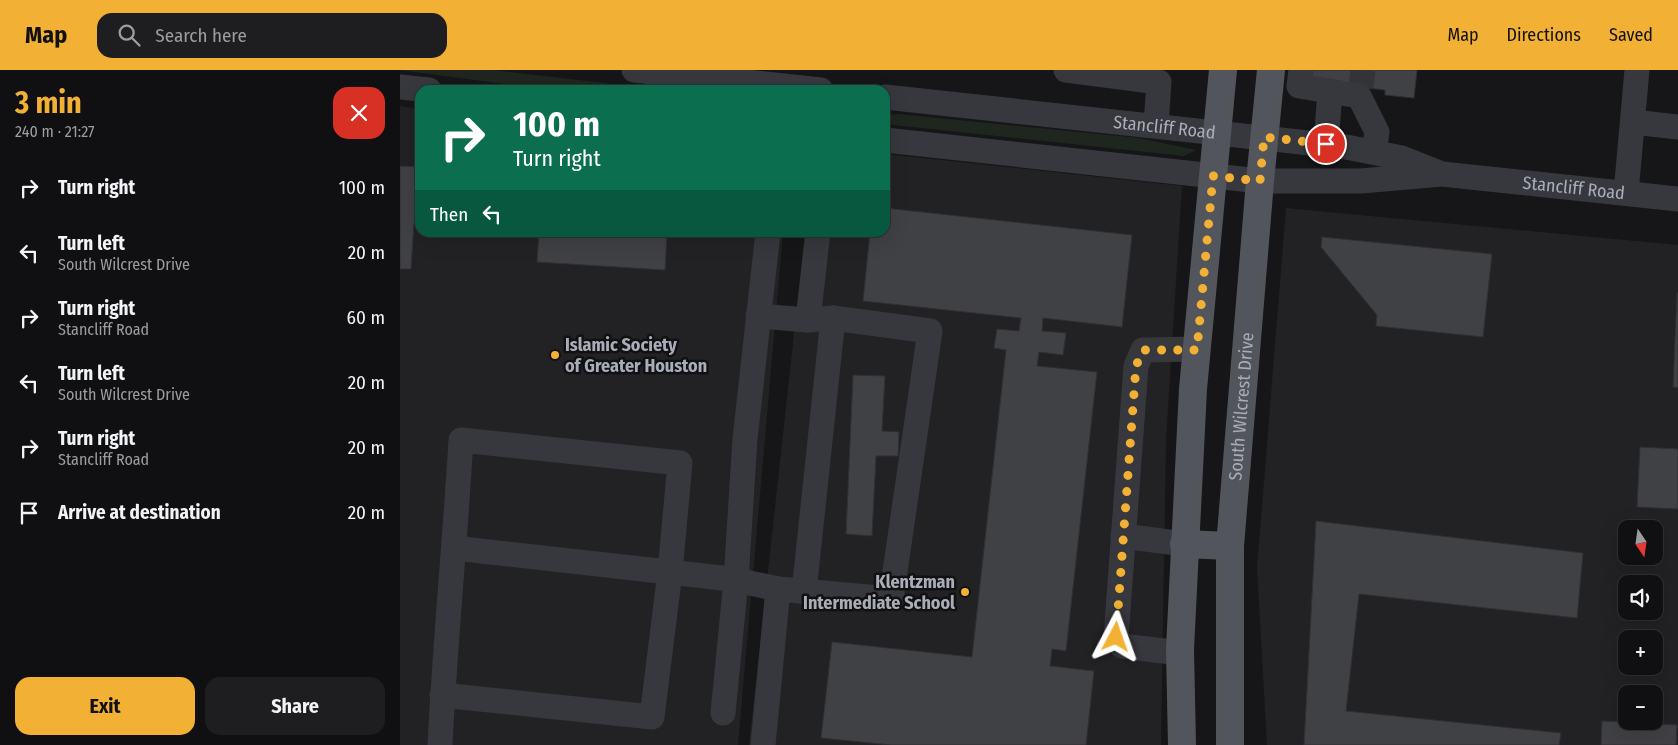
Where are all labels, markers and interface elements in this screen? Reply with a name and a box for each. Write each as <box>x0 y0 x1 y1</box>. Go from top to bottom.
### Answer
search box <box>97 13 447 58</box>
text: Map <box>25 21 67 49</box>
icon: search <box>115 21 143 49</box>
text: Search here <box>155 24 247 47</box>
text: Map <box>1447 24 1479 46</box>
text: Directions <box>1507 24 1581 46</box>
text: Saved <box>1609 24 1653 46</box>
text: 3 min <box>15 85 82 121</box>
button: close <box>333 87 385 139</box>
text: 100 m <box>513 103 600 145</box>
icon: right <box>430 105 495 170</box>
street label: Stancliff Road <box>1112 111 1217 144</box>
text: 240 m · 21:27 <box>15 122 95 141</box>
pin <box>1305 123 1347 165</box>
icon: arrive <box>1312 130 1340 158</box>
text: Turn right <box>513 145 601 172</box>
street label: Stancliff Road <box>1522 172 1626 204</box>
icon: right <box>15 174 43 202</box>
text: Turn right <box>58 176 135 199</box>
text: 100 m <box>339 176 385 199</box>
icon: left <box>478 200 506 228</box>
text: Then <box>430 203 468 226</box>
text: Turn left <box>58 232 125 255</box>
icon: left <box>15 239 43 267</box>
text: 20 m <box>348 241 385 264</box>
text: South Wilcrest Drive <box>58 255 190 274</box>
text: Turn right <box>58 297 135 320</box>
icon: right <box>15 304 43 332</box>
text: 60 m <box>347 306 385 329</box>
text: Stancliff Road <box>58 320 149 339</box>
street label: South Wilcrest Drive <box>1224 331 1259 481</box>
place label: Islamic Society of Greater Houston <box>565 334 707 377</box>
marker: Islamic Society of Greater Houston <box>549 349 561 361</box>
text: Turn left <box>58 362 125 385</box>
icon: left <box>15 369 43 397</box>
text: 20 m <box>348 371 385 394</box>
text: South Wilcrest Drive <box>58 385 190 404</box>
text: Turn right <box>58 427 135 450</box>
icon: right <box>15 434 43 462</box>
text: 20 m <box>348 436 385 459</box>
text: Stancliff Road <box>58 450 149 469</box>
icon: arrive <box>15 499 43 527</box>
text: Arrive at destination <box>58 501 221 524</box>
text: 20 m <box>348 501 385 524</box>
north arrow <box>1618 520 1662 565</box>
map controls <box>1618 520 1663 730</box>
place label: Klentzman Intermediate School <box>803 571 955 614</box>
button: sound <box>1618 575 1663 620</box>
marker: Klentzman Intermediate School <box>959 586 971 598</box>
position arrow <box>1089 610 1141 662</box>
button: + <box>1618 630 1663 675</box>
button: Exit <box>15 677 195 735</box>
button: Share <box>205 677 385 735</box>
button: − <box>1618 685 1663 730</box>

